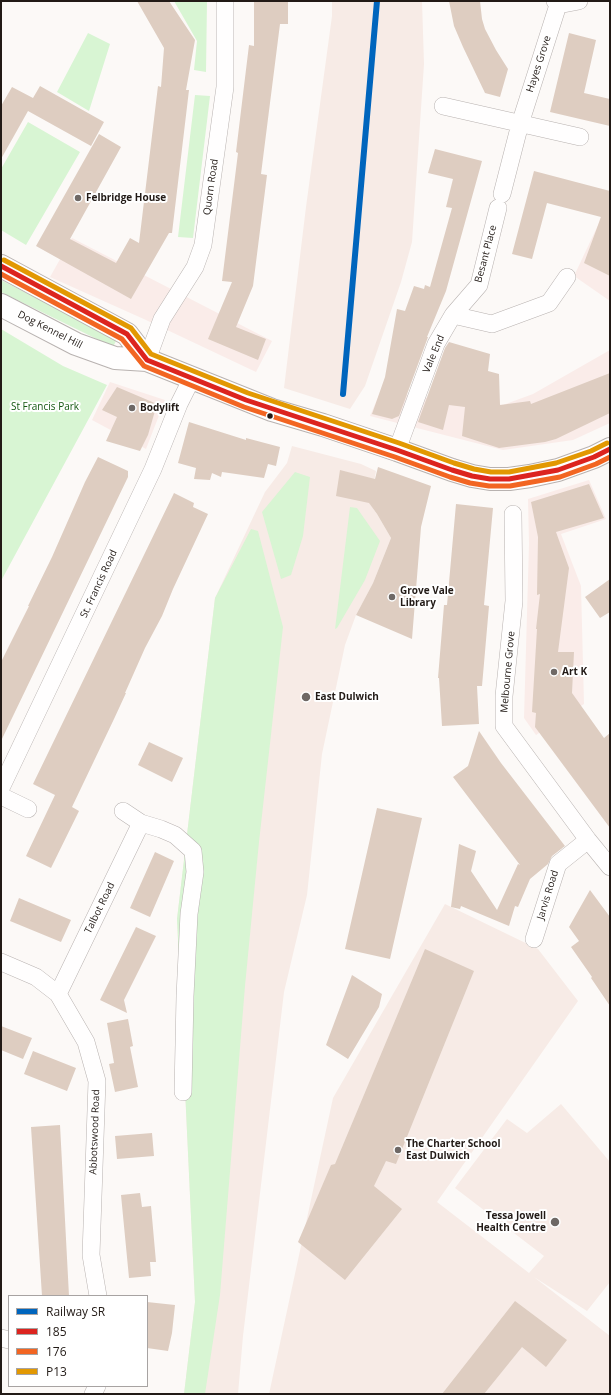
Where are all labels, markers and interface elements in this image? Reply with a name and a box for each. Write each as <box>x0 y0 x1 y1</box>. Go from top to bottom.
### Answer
street label: Hayes Grove <box>524 34 554 94</box>
street label: Quorn Road <box>201 158 221 216</box>
place label: Felbridge House <box>86 192 166 204</box>
marker: Felbridge House <box>73 193 83 203</box>
street label: Besant Place <box>473 224 499 284</box>
street label: Dog Kennel Hill <box>16 309 84 351</box>
street label: Vale End <box>421 333 447 375</box>
park label: St Francis Park <box>11 401 79 413</box>
place label: Bodylift <box>140 402 179 414</box>
marker: Bodylift <box>127 403 137 413</box>
unlabelled marker <box>265 411 275 421</box>
street label: St. Francis Road <box>78 548 120 620</box>
place label: Grove Vale Library <box>400 585 454 608</box>
marker: Grove Vale Library <box>387 592 397 602</box>
street label: Melbourne Grove <box>498 631 518 713</box>
place label: Art K <box>562 666 587 678</box>
marker: Art K <box>549 667 559 677</box>
marker: East Dulwich <box>300 691 312 703</box>
place label: East Dulwich <box>315 691 379 703</box>
street label: Jarvis Road <box>535 869 561 921</box>
street label: Talbot Road <box>82 880 118 936</box>
street label: Abbotswood Road <box>88 1089 102 1175</box>
place label: The Charter School East Dulwich <box>406 1138 500 1162</box>
marker: The Charter School East Dulwich <box>393 1145 403 1155</box>
place label: Tessa Jowell Health Centre <box>476 1210 546 1234</box>
marker: Tessa Jowell Health Centre <box>549 1216 561 1228</box>
legend <box>8 1295 148 1387</box>
text: Railway SR <box>46 1303 105 1320</box>
text: 185 <box>46 1323 67 1340</box>
text: 176 <box>46 1343 67 1360</box>
text: P13 <box>46 1363 67 1380</box>

